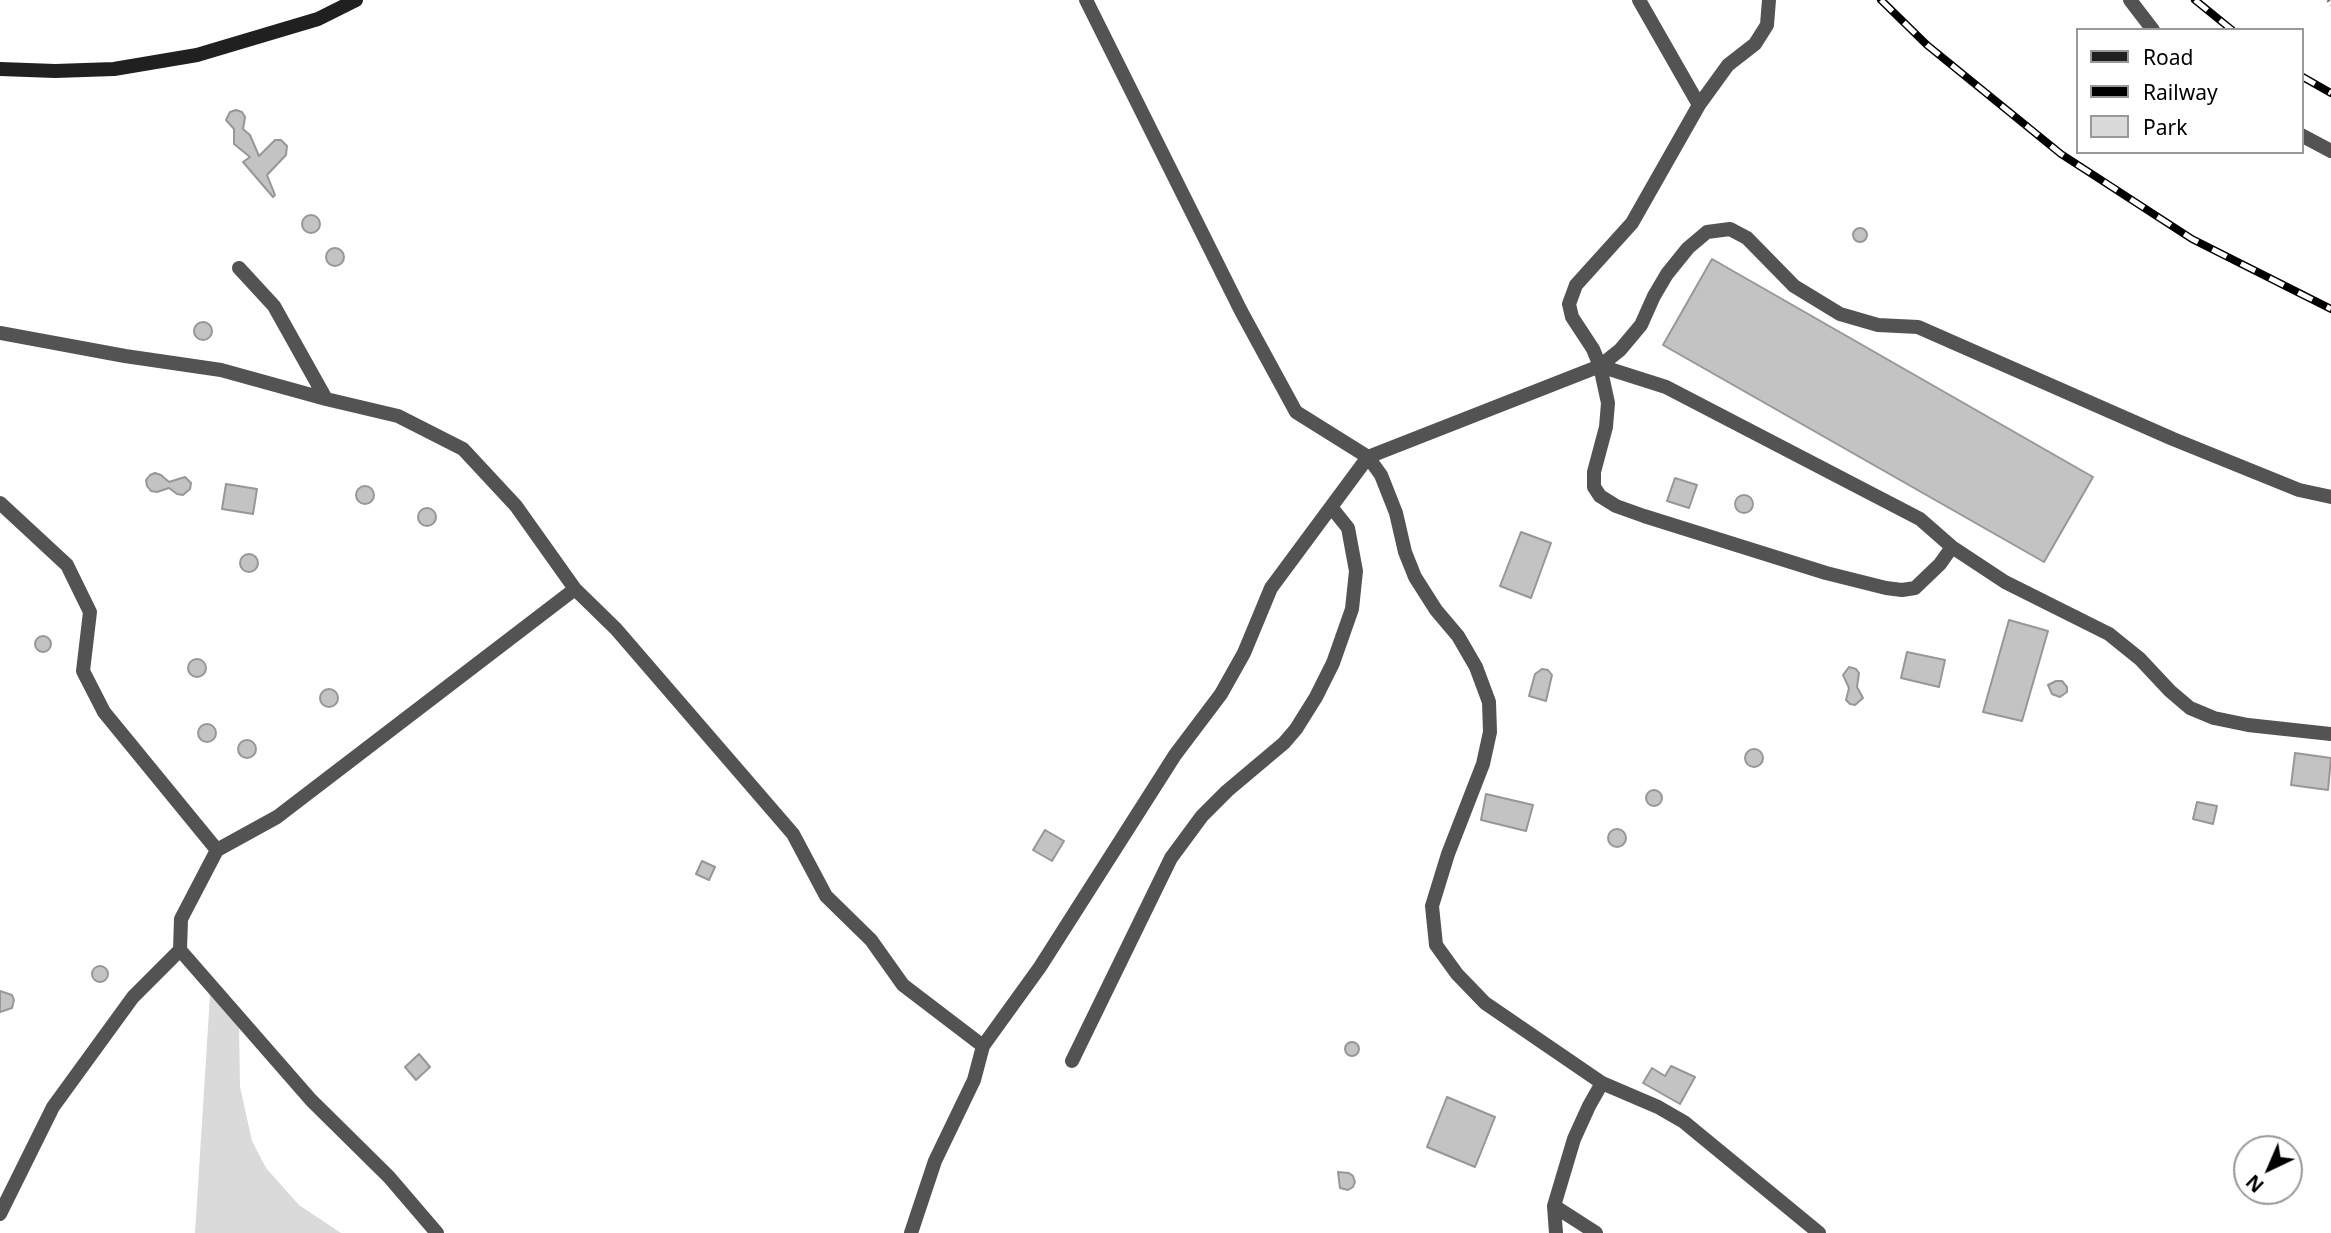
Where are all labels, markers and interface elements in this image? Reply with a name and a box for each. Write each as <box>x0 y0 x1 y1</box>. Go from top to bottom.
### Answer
legend <box>2076 28 2303 154</box>
text: Road <box>2143 43 2193 71</box>
text: Railway <box>2143 78 2218 106</box>
text: Park <box>2143 113 2187 141</box>
north arrow <box>2233 1135 2303 1205</box>
text: N <box>2240 1169 2269 1198</box>

